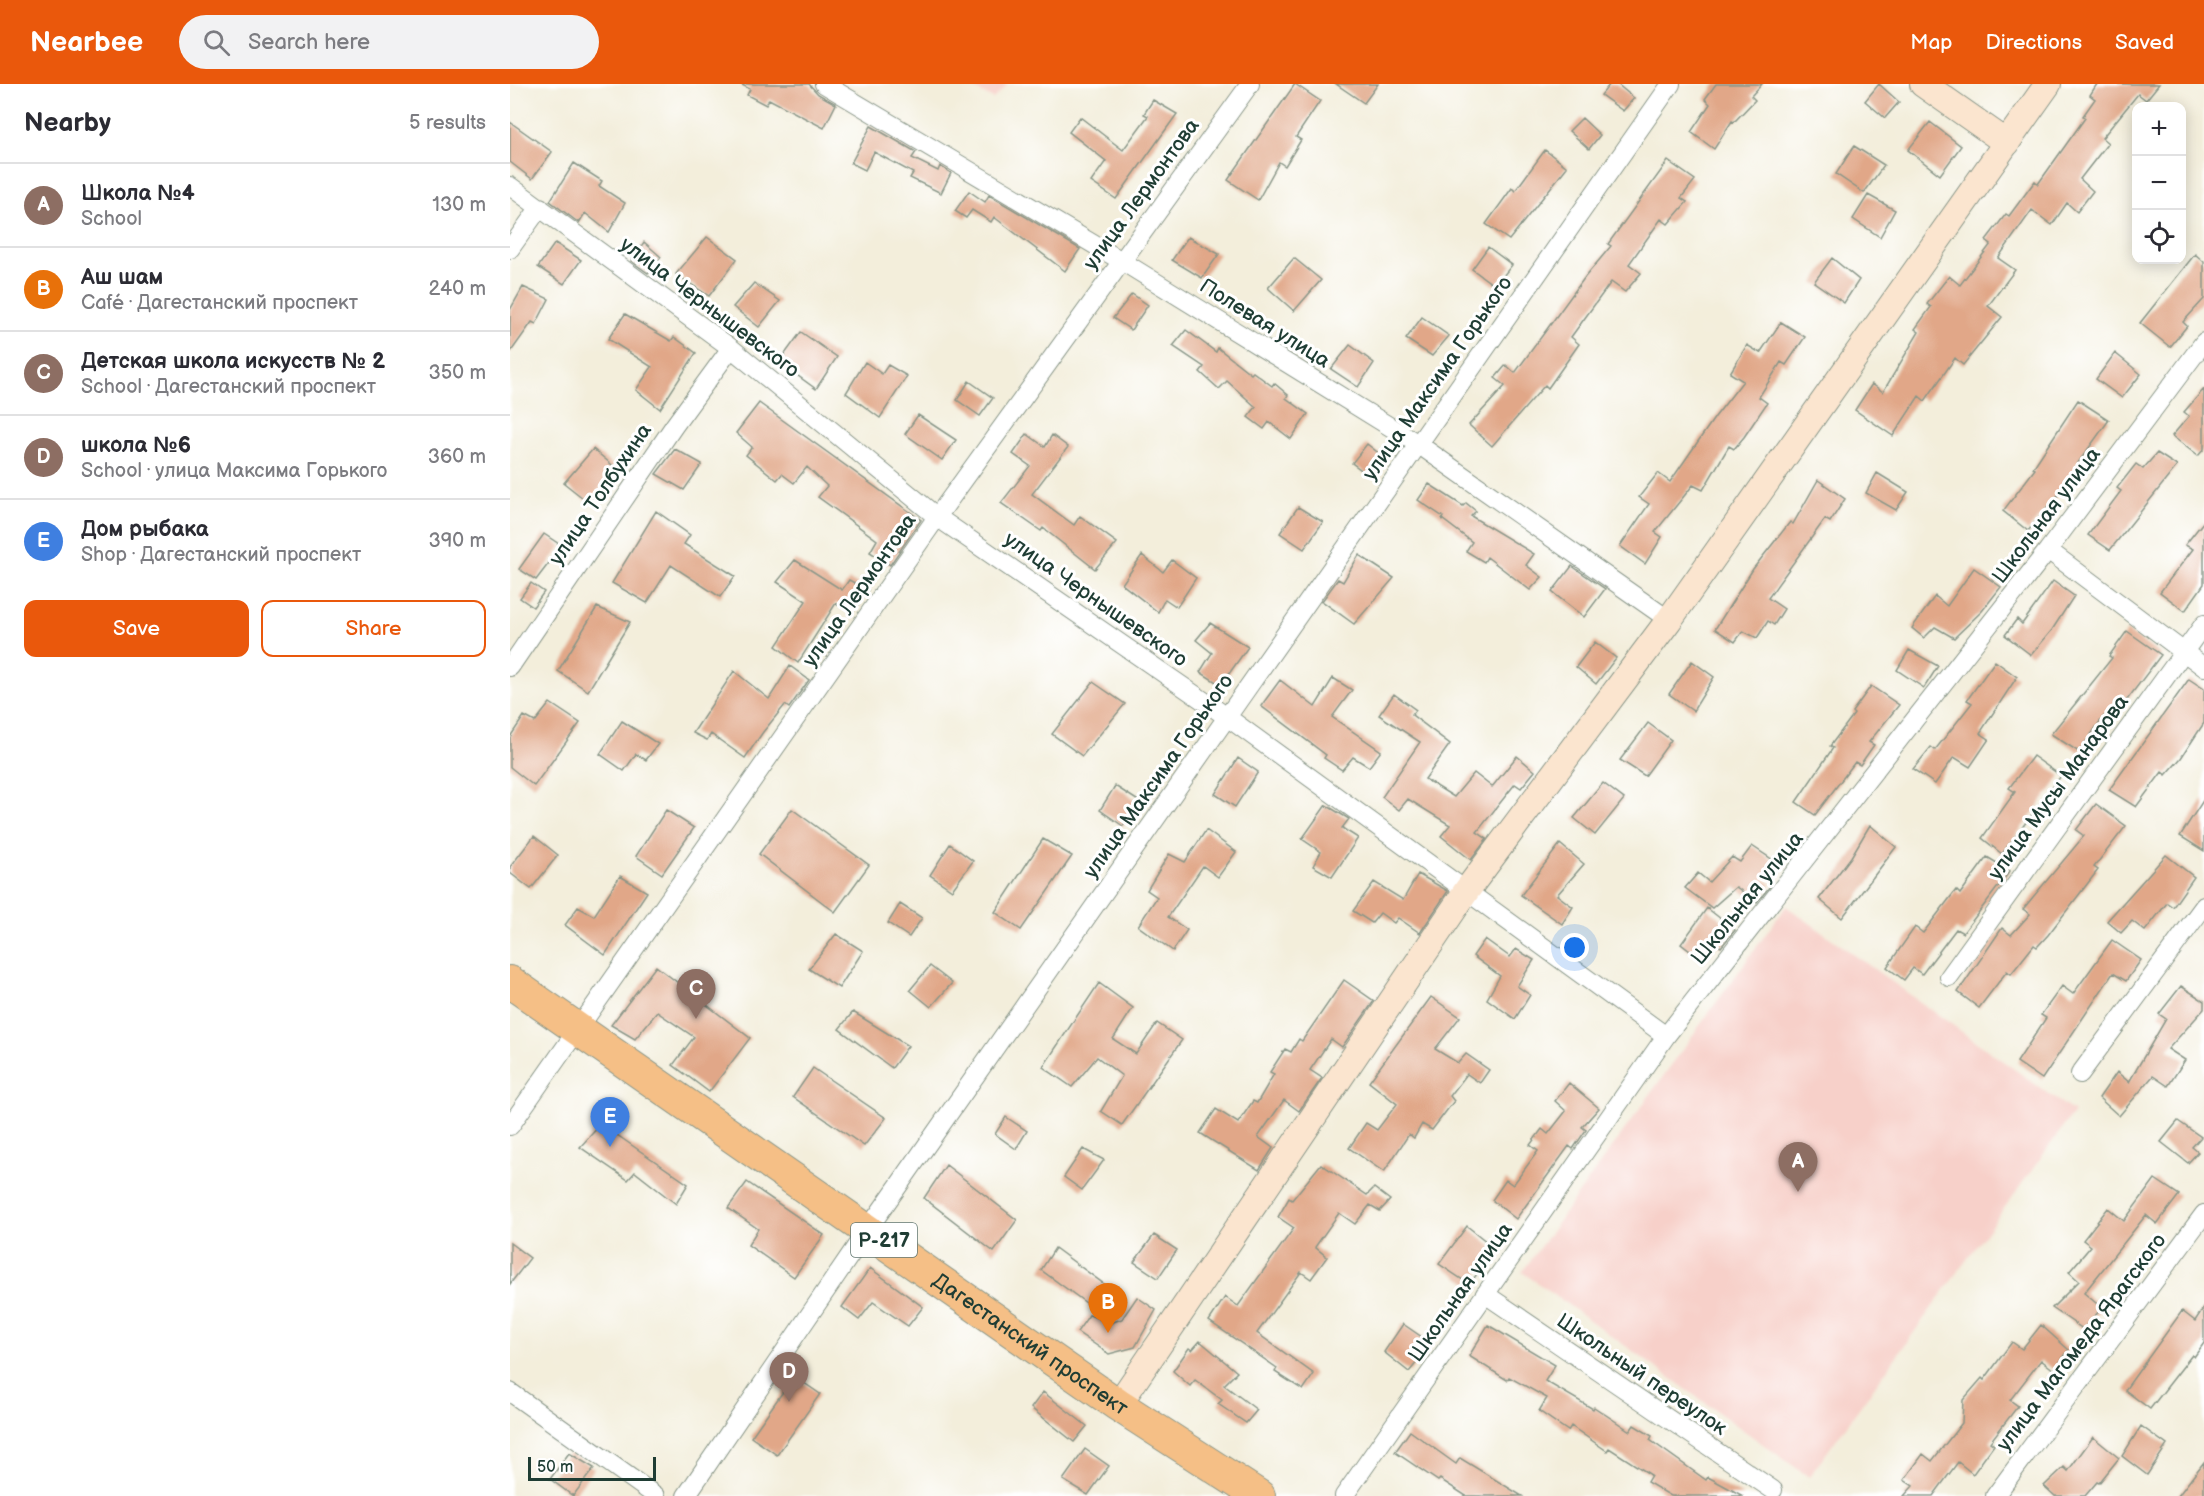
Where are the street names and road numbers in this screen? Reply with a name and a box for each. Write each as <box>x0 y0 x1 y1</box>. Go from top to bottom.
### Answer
street label: улица Лермонтова <box>1078 113 1205 275</box>
street label: улица Чернышевского <box>615 232 804 383</box>
street label: улица Максима Горького <box>1357 271 1518 485</box>
street label: Полевая улица <box>1195 273 1335 374</box>
street label: улица Толбухина <box>544 418 657 570</box>
street label: Школьная улица <box>1987 442 2106 588</box>
street label: улица Лермонтова <box>797 508 922 672</box>
street label: улица Чернышевского <box>999 527 1192 672</box>
street label: улица Максима Горького <box>1078 669 1239 883</box>
street label: улица Мусы Манарова <box>1983 689 2134 885</box>
street label: Школьная улица <box>1686 826 1809 970</box>
street label: Школьная улица <box>1403 1217 1518 1367</box>
road number: Р-217 <box>851 1223 917 1257</box>
street label: улица Магомеда Ярагского <box>1991 1228 2171 1456</box>
street label: Дагестанский проспект <box>928 1268 1133 1421</box>
street label: Школьный переулок <box>1552 1308 1732 1441</box>

